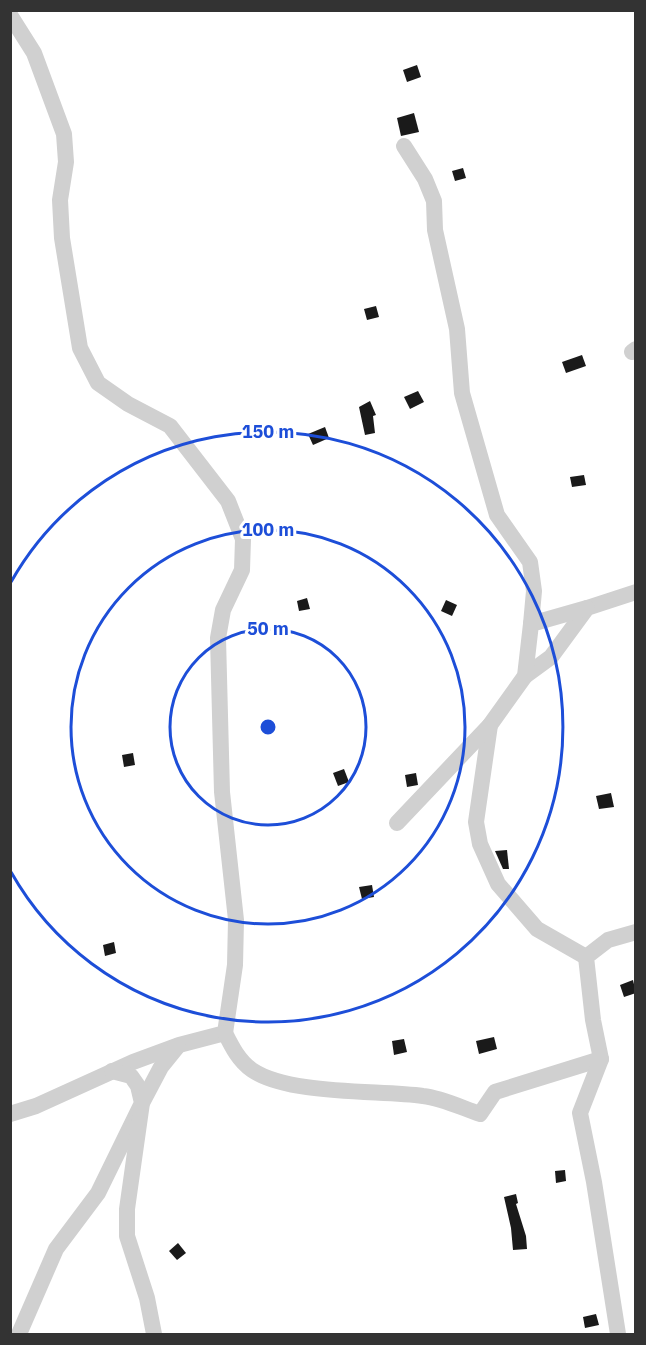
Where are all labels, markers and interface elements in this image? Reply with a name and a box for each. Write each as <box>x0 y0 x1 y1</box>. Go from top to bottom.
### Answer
text: 150 m <box>242 420 294 443</box>
text: 100 m <box>242 518 294 541</box>
text: 50 m <box>247 617 289 640</box>
centre of rings <box>258 717 278 737</box>

